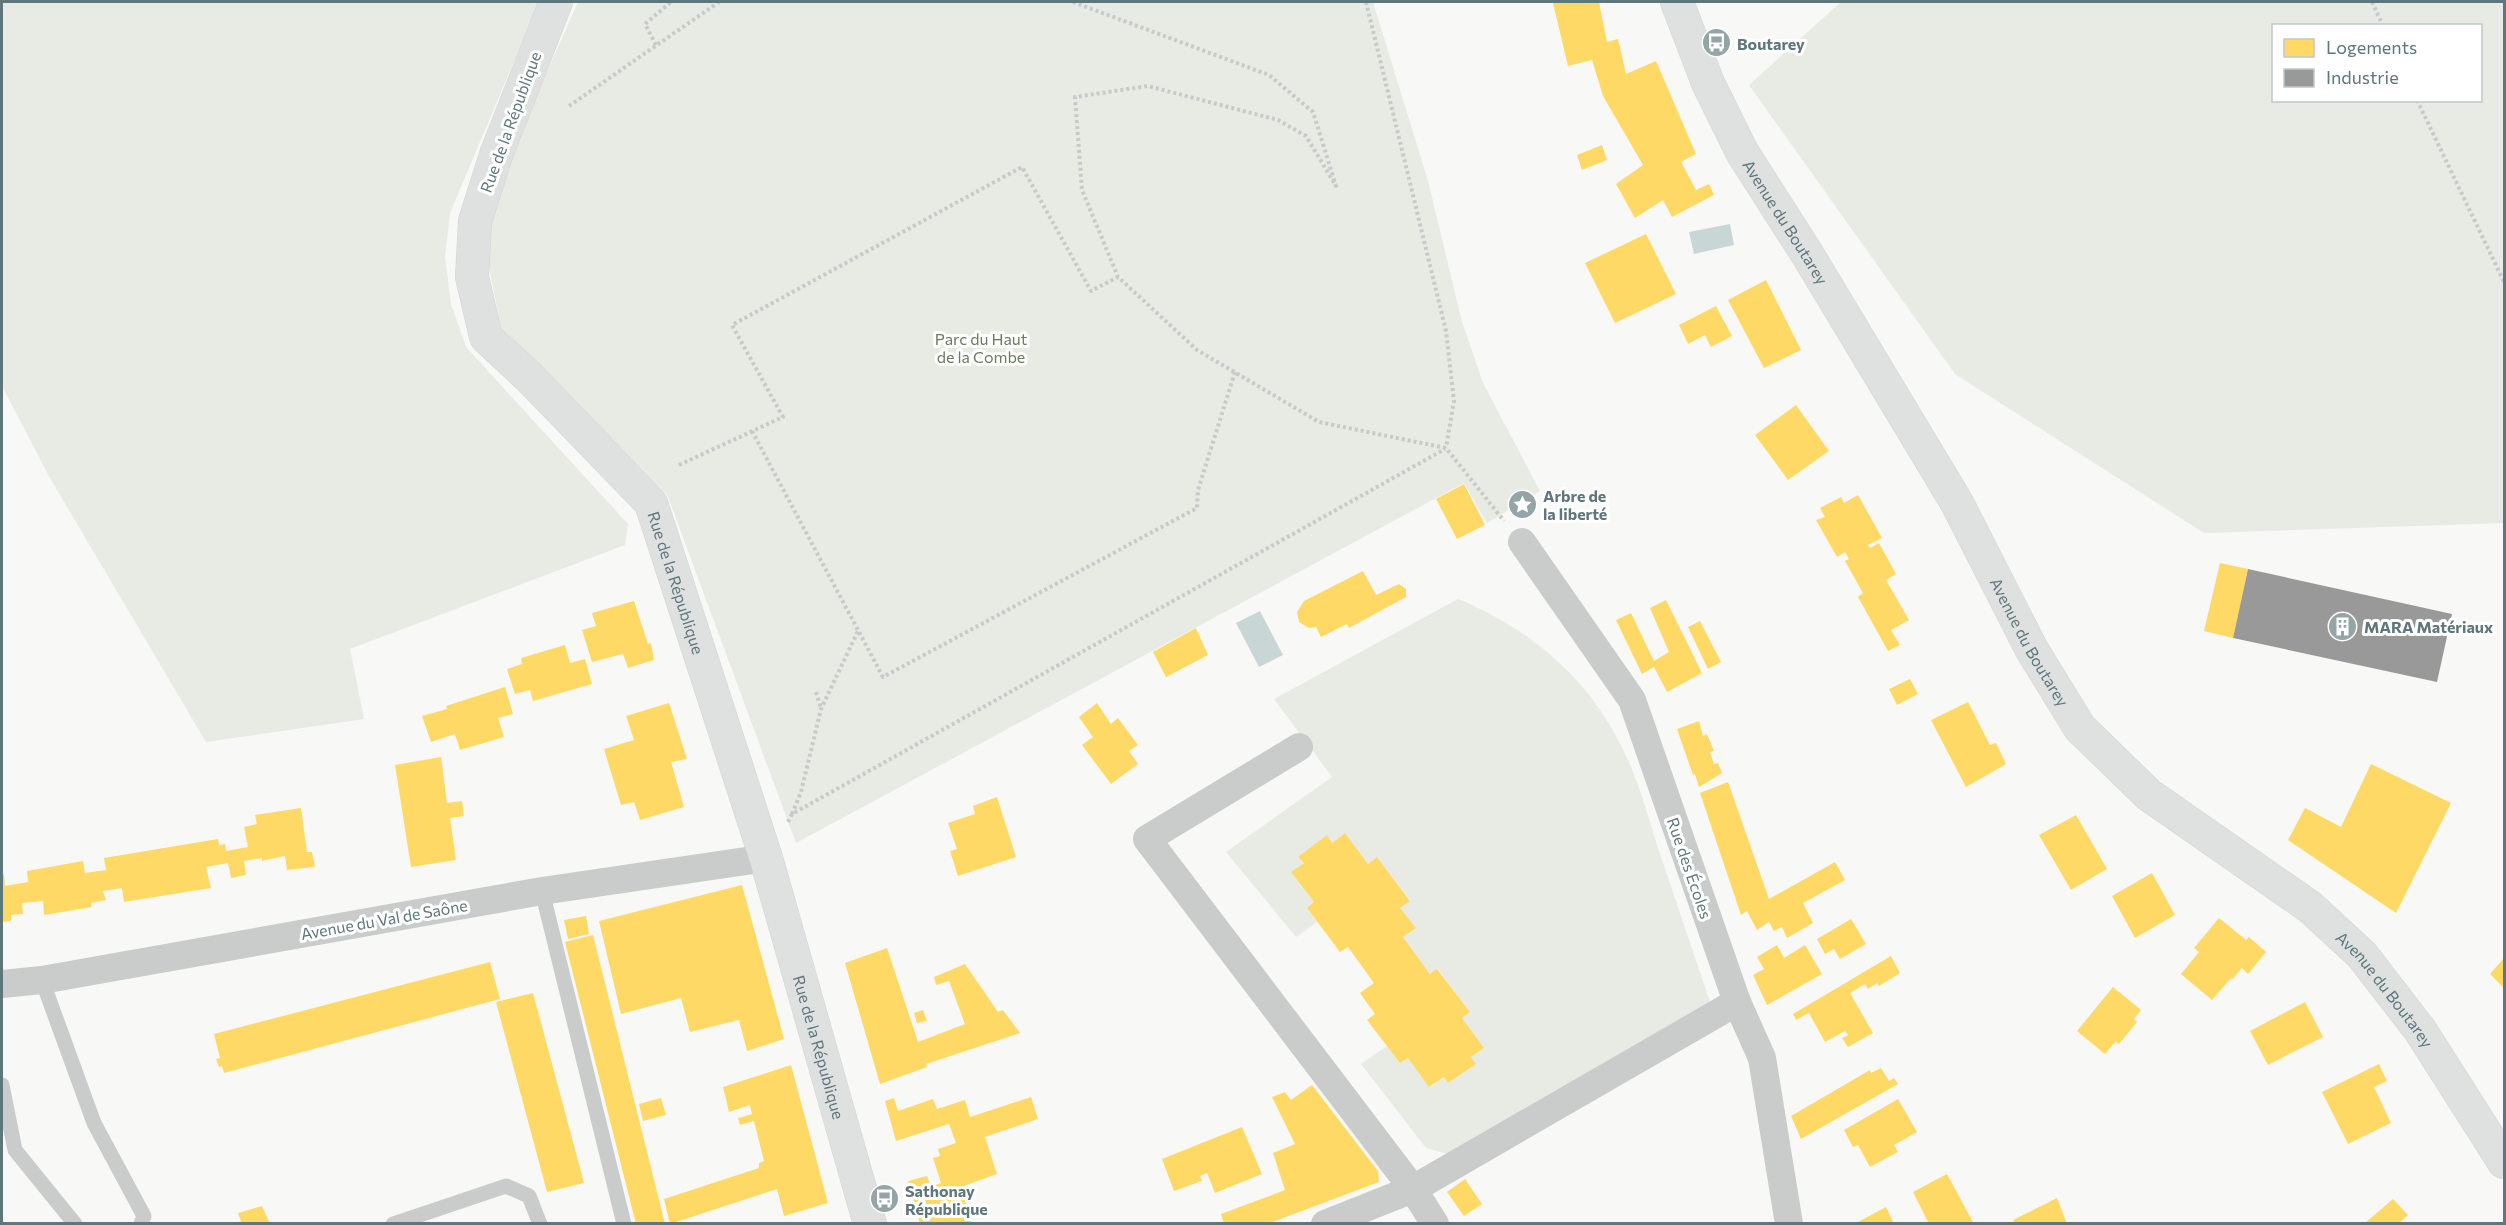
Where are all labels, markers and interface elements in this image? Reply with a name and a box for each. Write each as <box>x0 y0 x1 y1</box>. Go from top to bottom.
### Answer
legend <box>2272 24 2482 102</box>
bus stop icon: Boutarey <box>1700 27 1732 59</box>
place label: Boutarey <box>1737 34 1805 53</box>
text: Logements <box>2326 36 2417 58</box>
street label: Rue de la République <box>476 49 544 195</box>
text: Industrie <box>2326 66 2399 88</box>
street label: Avenue du Boutarey <box>1740 156 1833 287</box>
park label: Parc du Haut de la Combe <box>935 329 1028 366</box>
place label: Arbre de la liberté <box>1543 486 1607 523</box>
place icon: Arbre de la liberté <box>1506 488 1538 520</box>
street label: Rue de la République <box>645 509 709 656</box>
street label: Avenue du Boutarey <box>1987 574 2074 709</box>
building icon: MARA Matériaux <box>2327 610 2359 642</box>
place label: MARA Matériaux <box>2364 617 2493 636</box>
street label: Rue des Écoles <box>1664 815 1716 921</box>
street label: Avenue du Val de Saône <box>299 895 469 943</box>
street label: Avenue du Boutarey <box>2333 927 2438 1051</box>
street label: Rue de la République <box>790 973 849 1121</box>
place label: Sathonay République <box>905 1181 988 1218</box>
bus stop icon: Sathonay République <box>868 1183 900 1215</box>

